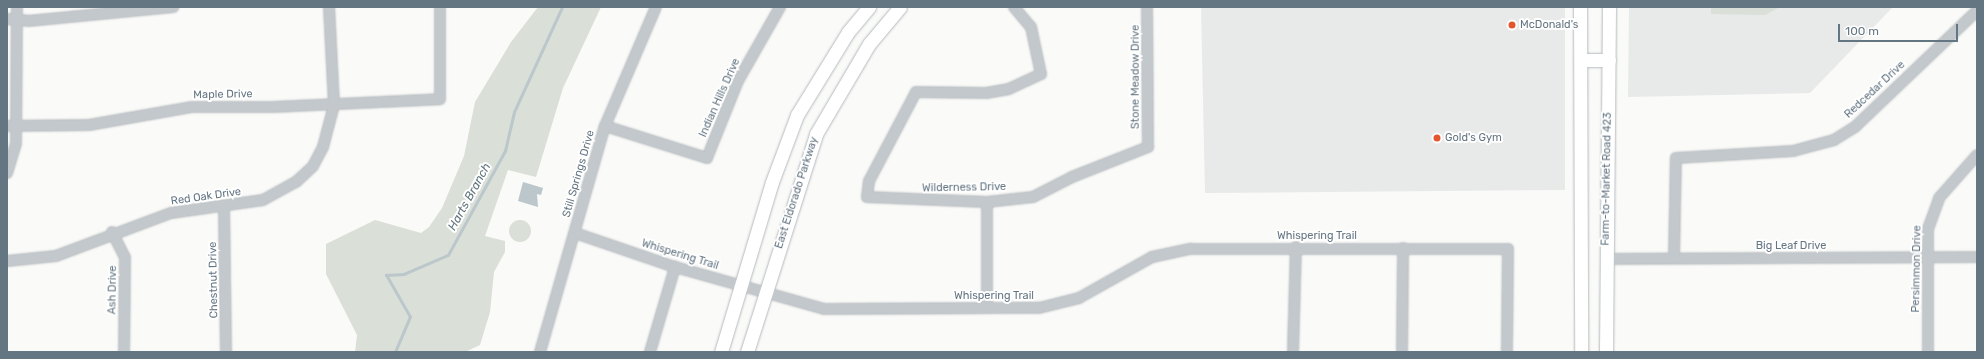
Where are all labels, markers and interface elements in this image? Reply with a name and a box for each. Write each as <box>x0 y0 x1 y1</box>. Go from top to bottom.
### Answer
scale bar <box>1840 16 1960 42</box>
place label: McDonald's <box>1520 18 1578 32</box>
marker: McDonald's <box>1507 20 1517 30</box>
text: 100 m <box>1845 24 1879 38</box>
street label: Stone Meadow Drive <box>1129 25 1143 129</box>
street label: Indian Hills Drive <box>697 57 743 139</box>
street label: Redcedar Drive <box>1842 59 1908 121</box>
street label: Maple Drive <box>193 88 253 102</box>
street label: Farm-to-Market Road 423 <box>1599 112 1615 246</box>
street label: Still Springs Drive <box>560 129 598 219</box>
place label: Gold's Gym <box>1445 131 1502 145</box>
marker: Gold's Gym <box>1432 133 1442 143</box>
street label: East Eldorado Parkway <box>773 135 821 251</box>
water label: Harts Branch <box>446 161 494 233</box>
street label: Wilderness Drive <box>922 181 1006 195</box>
street label: Red Oak Drive <box>170 186 242 208</box>
street label: Persimmon Drive <box>1910 225 1924 313</box>
street label: Whispering Trail <box>1277 229 1357 243</box>
street label: Whispering Trail <box>640 237 720 273</box>
street label: Big Leaf Drive <box>1756 239 1826 253</box>
street label: Chestnut Drive <box>207 241 221 319</box>
street label: Ash Drive <box>106 265 120 315</box>
street label: Whispering Trail <box>954 289 1034 303</box>

